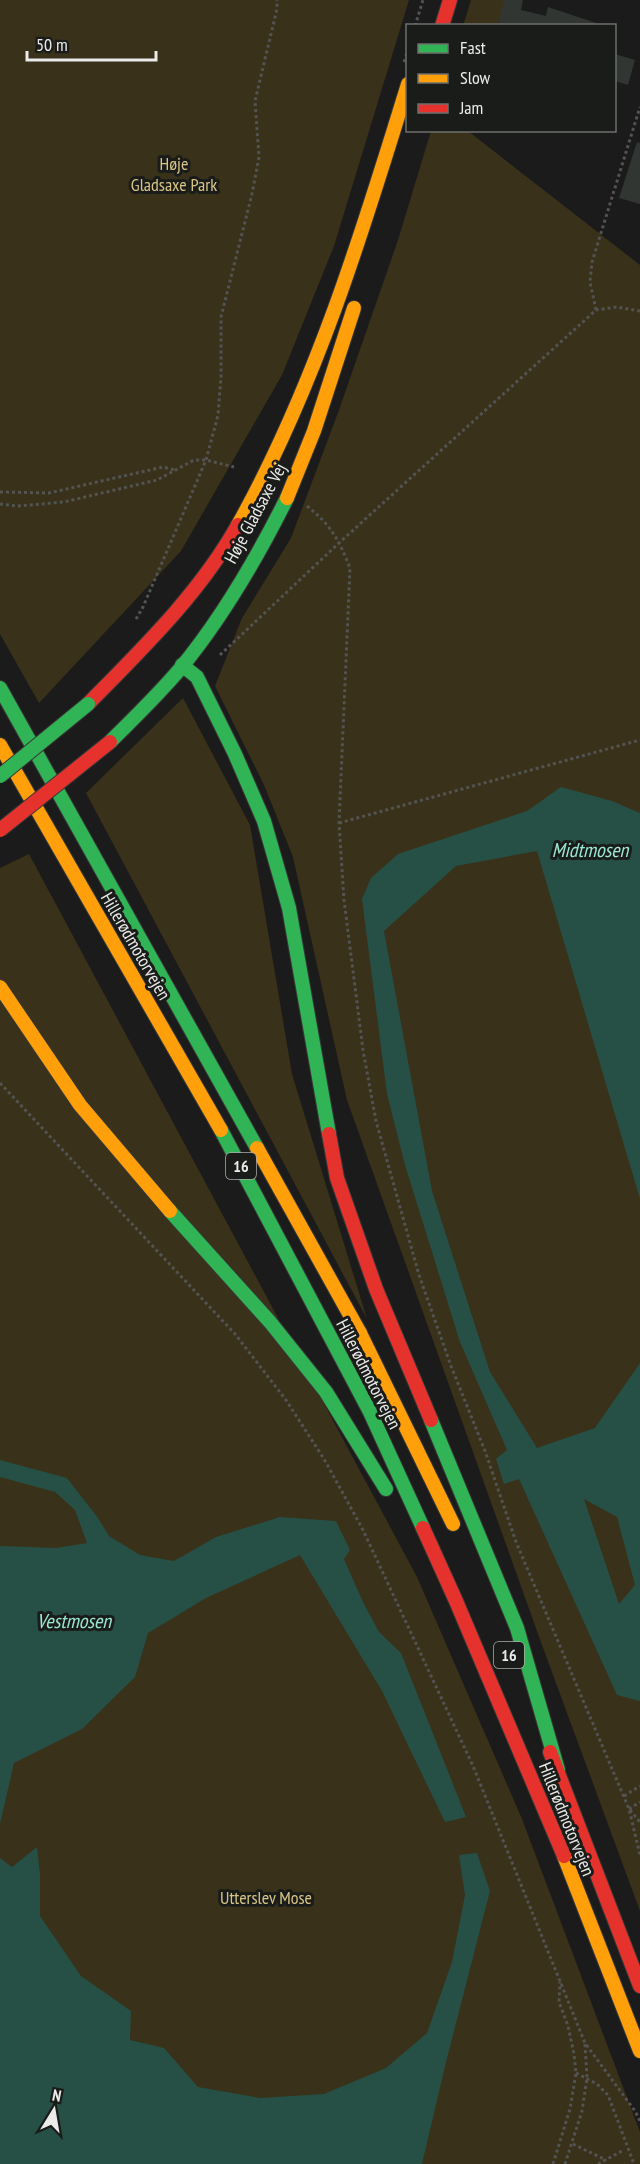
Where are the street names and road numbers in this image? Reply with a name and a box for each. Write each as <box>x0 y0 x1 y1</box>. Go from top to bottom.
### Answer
street label: Høje Gladsaxe Vej <box>219 459 291 567</box>
street label: Hillerødmotorvejen <box>96 888 176 1004</box>
road number: 16 <box>226 1153 256 1179</box>
street label: Hillerødmotorvejen <box>331 1315 407 1433</box>
road number: 16 <box>494 1642 524 1668</box>
street label: Hillerødmotorvejen <box>534 1759 600 1879</box>

